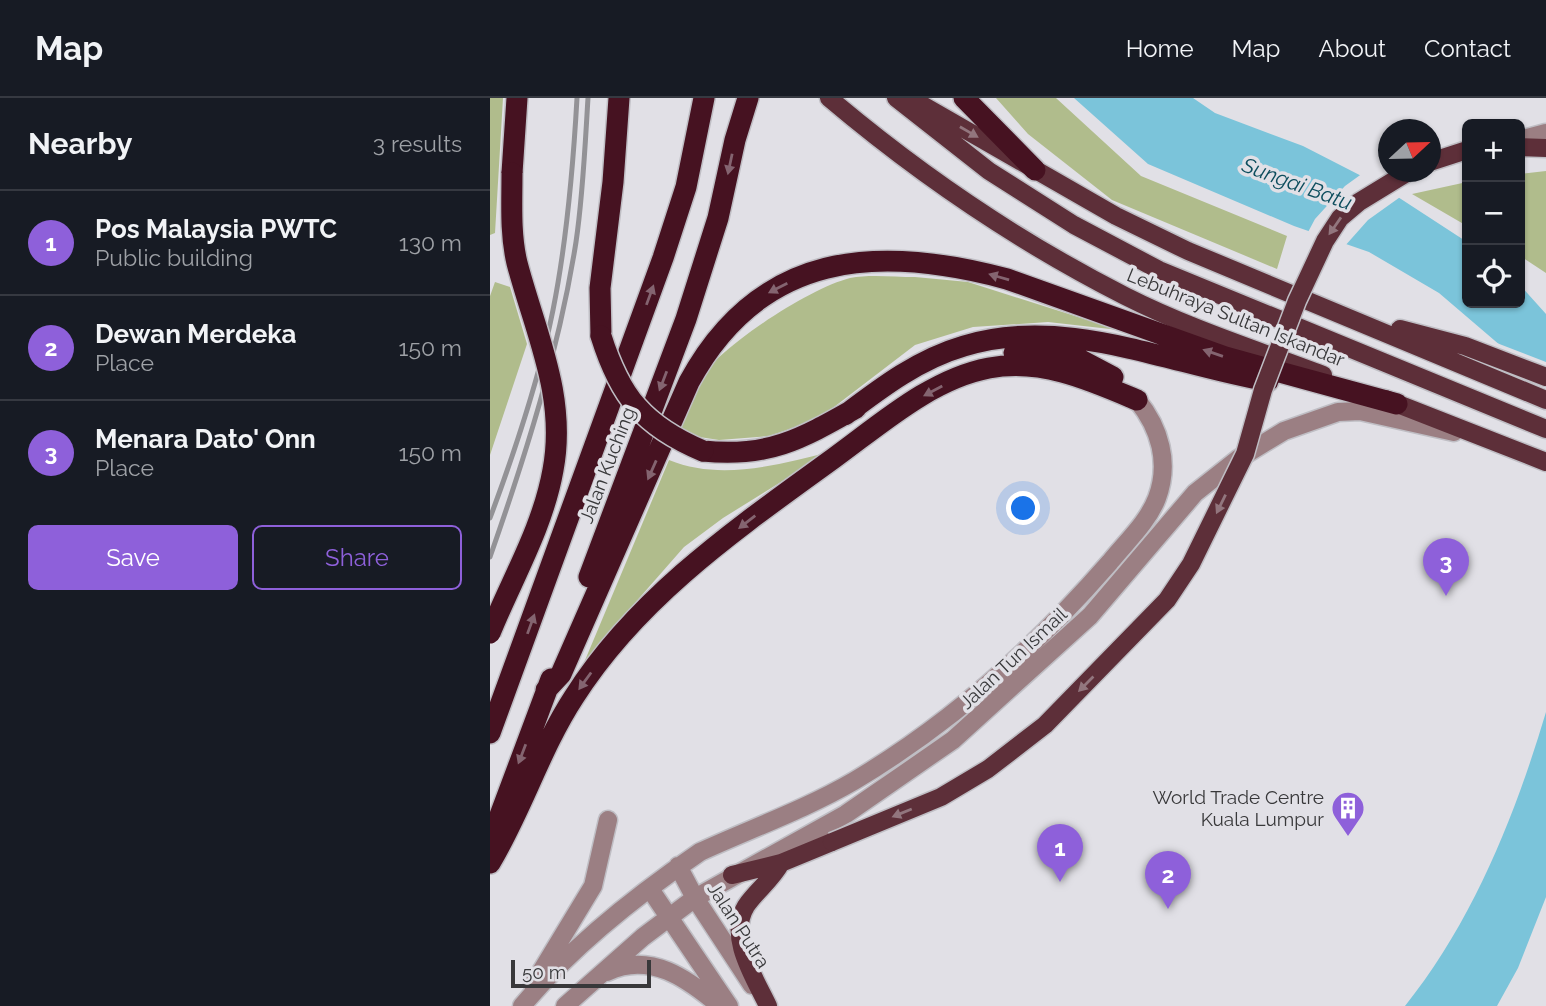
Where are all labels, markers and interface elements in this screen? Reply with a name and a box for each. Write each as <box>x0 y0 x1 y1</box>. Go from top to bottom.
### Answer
text: Map <box>35 29 103 68</box>
text: Home <box>1126 34 1194 63</box>
text: Map <box>1232 34 1280 63</box>
text: About <box>1318 34 1386 63</box>
text: Contact <box>1424 34 1511 63</box>
north arrow <box>1378 119 1441 182</box>
map controls <box>1462 119 1525 308</box>
button: + <box>1462 119 1525 182</box>
text: Nearby <box>28 126 132 161</box>
one-way arrow <box>959 126 978 138</box>
text: 3 results <box>373 130 462 157</box>
water label: Sungai Batu <box>1238 152 1356 215</box>
one-way arrow <box>724 153 735 175</box>
button: − <box>1462 182 1525 245</box>
text: Pos Malaysia PWTC <box>95 214 337 244</box>
one-way arrow <box>1328 217 1342 235</box>
text: 1 <box>45 229 57 256</box>
text: 130 m <box>399 229 462 256</box>
text: Public building <box>95 244 253 271</box>
button: locate <box>1462 245 1525 308</box>
street label: Lebuhraya Sultan Iskandar <box>1124 263 1348 371</box>
one-way arrow <box>988 272 1009 282</box>
one-way arrow <box>768 282 788 294</box>
one-way arrow <box>645 284 656 305</box>
text: Dewan Merdeka <box>95 319 297 349</box>
text: 2 <box>45 334 57 361</box>
text: 150 m <box>399 334 462 361</box>
one-way arrow <box>1203 347 1224 358</box>
text: Place <box>95 349 154 376</box>
one-way arrow <box>657 370 668 391</box>
one-way arrow <box>923 385 942 397</box>
street label: Jalan Kuching <box>575 404 639 526</box>
text: Menara Dato' Onn <box>95 424 316 454</box>
text: 3 <box>45 439 57 466</box>
text: 150 m <box>399 439 462 466</box>
text: Place <box>95 454 154 481</box>
one-way arrow <box>646 460 658 480</box>
your location <box>1006 491 1040 525</box>
one-way arrow <box>1215 494 1227 514</box>
one-way arrow <box>738 515 756 529</box>
button: Save <box>28 525 238 590</box>
button: Share <box>252 525 462 590</box>
pin: 3 <box>1423 538 1469 596</box>
street label: Jalan Tun Ismail <box>955 602 1072 713</box>
one-way arrow <box>525 613 536 634</box>
one-way arrow <box>579 672 593 690</box>
one-way arrow <box>1078 676 1094 692</box>
one-way arrow <box>517 744 528 765</box>
place label: World Trade Centre Kuala Lumpur <box>1152 786 1324 830</box>
building icon: World Trade Centre Kuala Lumpur <box>1329 789 1367 838</box>
one-way arrow <box>891 808 912 819</box>
pin: 1 <box>1037 824 1083 882</box>
pin: 2 <box>1145 851 1191 909</box>
street label: Jalan Putra <box>703 878 775 972</box>
scale bar <box>511 957 651 989</box>
text: 50 m <box>522 961 566 983</box>

